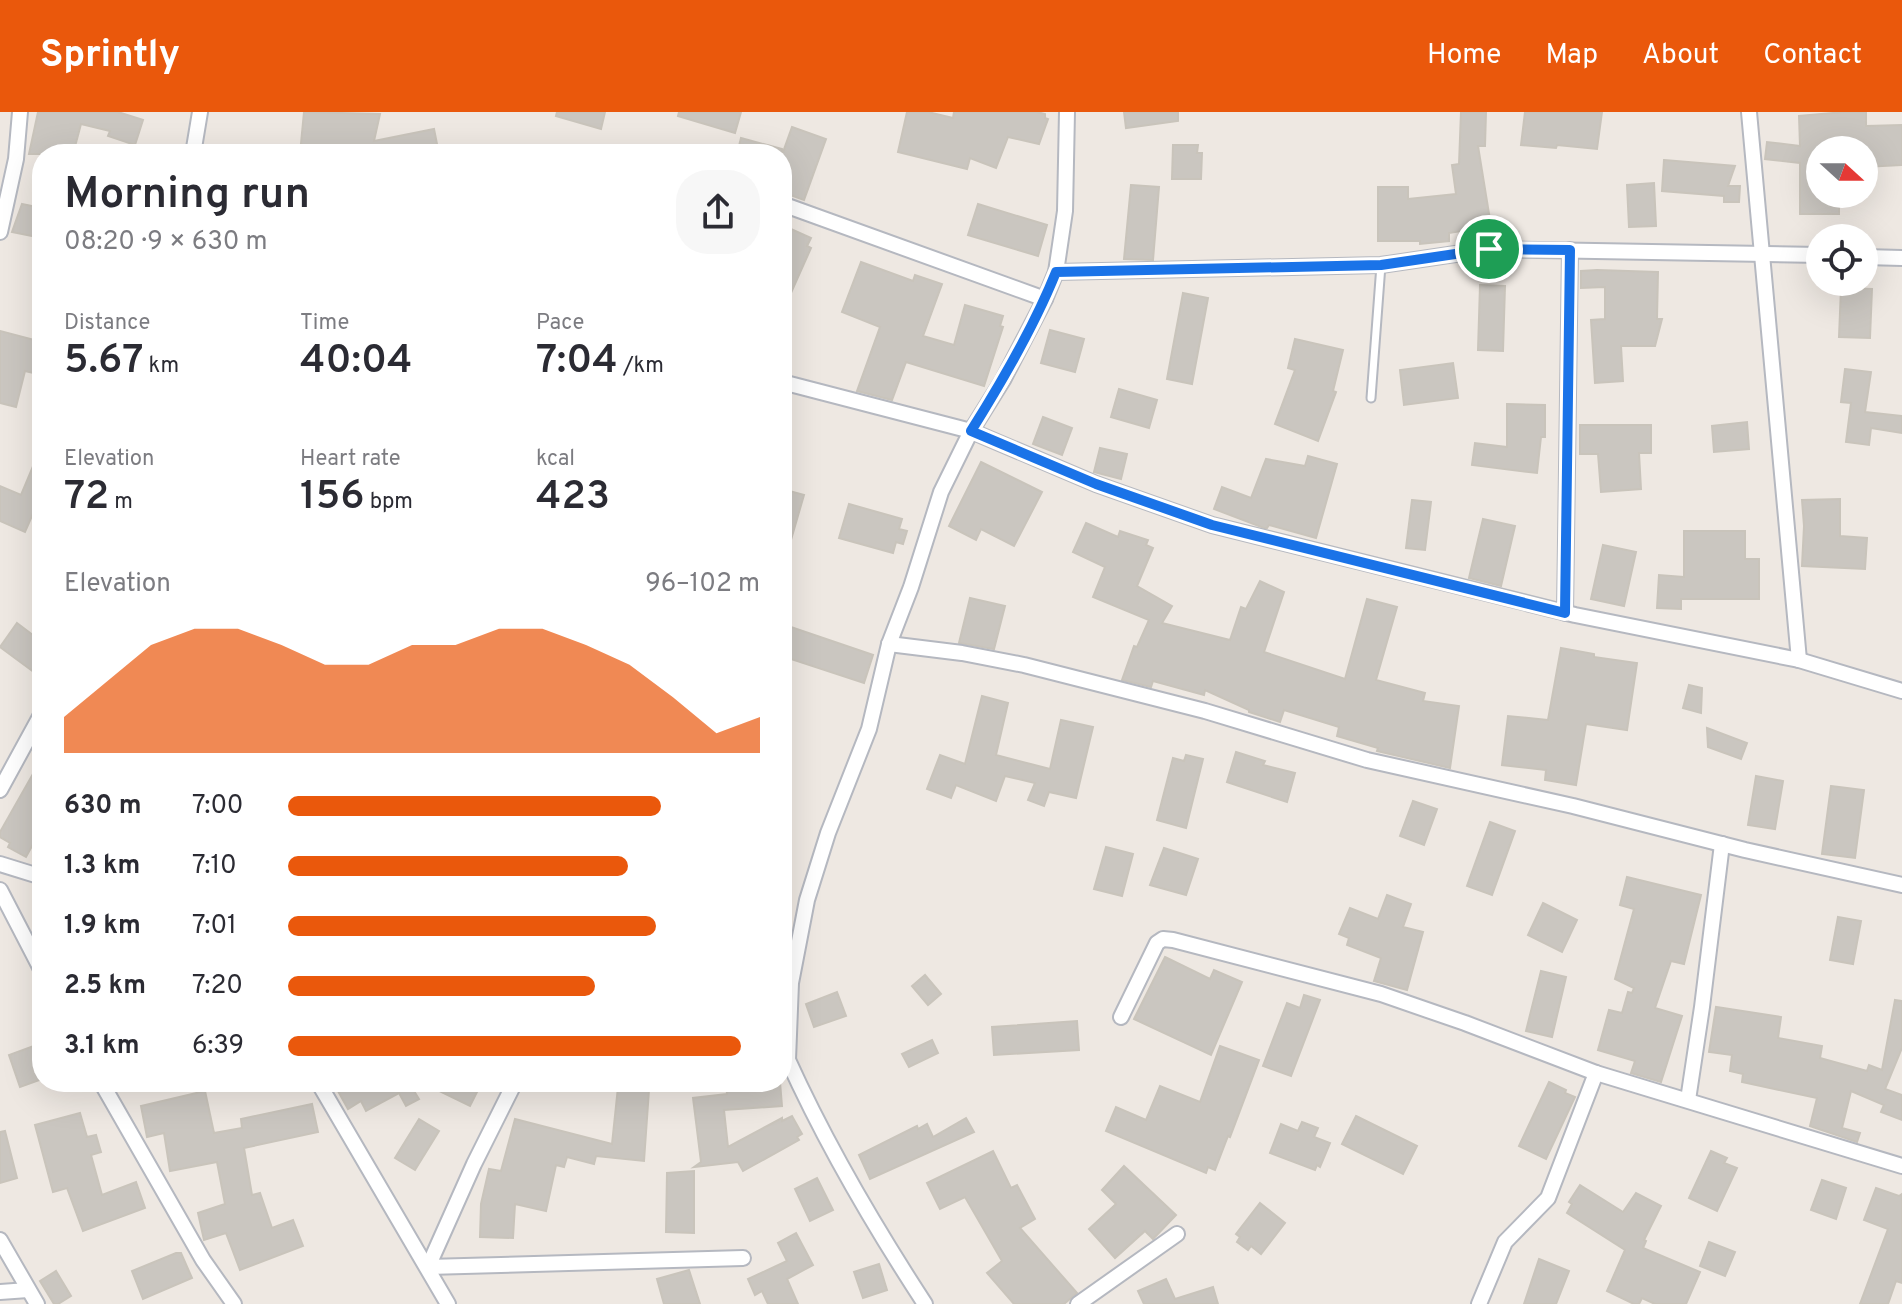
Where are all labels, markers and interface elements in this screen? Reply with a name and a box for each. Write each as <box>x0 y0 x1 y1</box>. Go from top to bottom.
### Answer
text: Sprintly <box>40 32 180 81</box>
text: Home <box>1427 38 1501 74</box>
text: Map <box>1545 38 1598 74</box>
text: About <box>1642 38 1719 74</box>
text: Contact <box>1763 38 1862 74</box>
north arrow <box>1806 136 1878 208</box>
map controls <box>1806 136 1878 296</box>
text: Morning run <box>64 168 310 224</box>
button: share <box>676 170 760 254</box>
pin <box>1455 215 1523 283</box>
button: locate <box>1806 224 1878 296</box>
text: 08:20 · 9 × 630 m <box>64 226 268 259</box>
icon: arrive <box>1467 227 1511 271</box>
text: Distance <box>64 310 150 337</box>
text: Time <box>300 310 349 337</box>
text: Pace <box>536 310 584 337</box>
text: 5.67 <box>64 337 143 387</box>
text: 40:04 <box>300 337 413 387</box>
text: 7:04 <box>536 337 618 387</box>
text: km <box>143 353 179 380</box>
text: /km <box>618 353 664 380</box>
text: Elevation <box>64 446 154 473</box>
text: Heart rate <box>300 446 401 473</box>
text: kcal <box>536 446 575 473</box>
text: 72 <box>64 473 109 523</box>
text: 156 <box>300 473 365 523</box>
text: 423 <box>536 473 610 523</box>
text: m <box>109 489 133 516</box>
text: bpm <box>365 489 413 516</box>
text: Elevation <box>64 568 171 601</box>
text: 96–102 m <box>645 568 760 601</box>
text: 630 m <box>64 790 142 823</box>
text: 7:00 <box>192 790 244 823</box>
text: 1.3 km <box>64 850 140 883</box>
text: 7:10 <box>192 850 237 883</box>
text: 1.9 km <box>64 910 141 943</box>
text: 7:01 <box>192 910 237 943</box>
text: 2.5 km <box>64 970 146 1003</box>
text: 7:20 <box>192 970 243 1003</box>
text: 3.1 km <box>64 1030 140 1063</box>
text: 6:39 <box>192 1030 244 1063</box>

